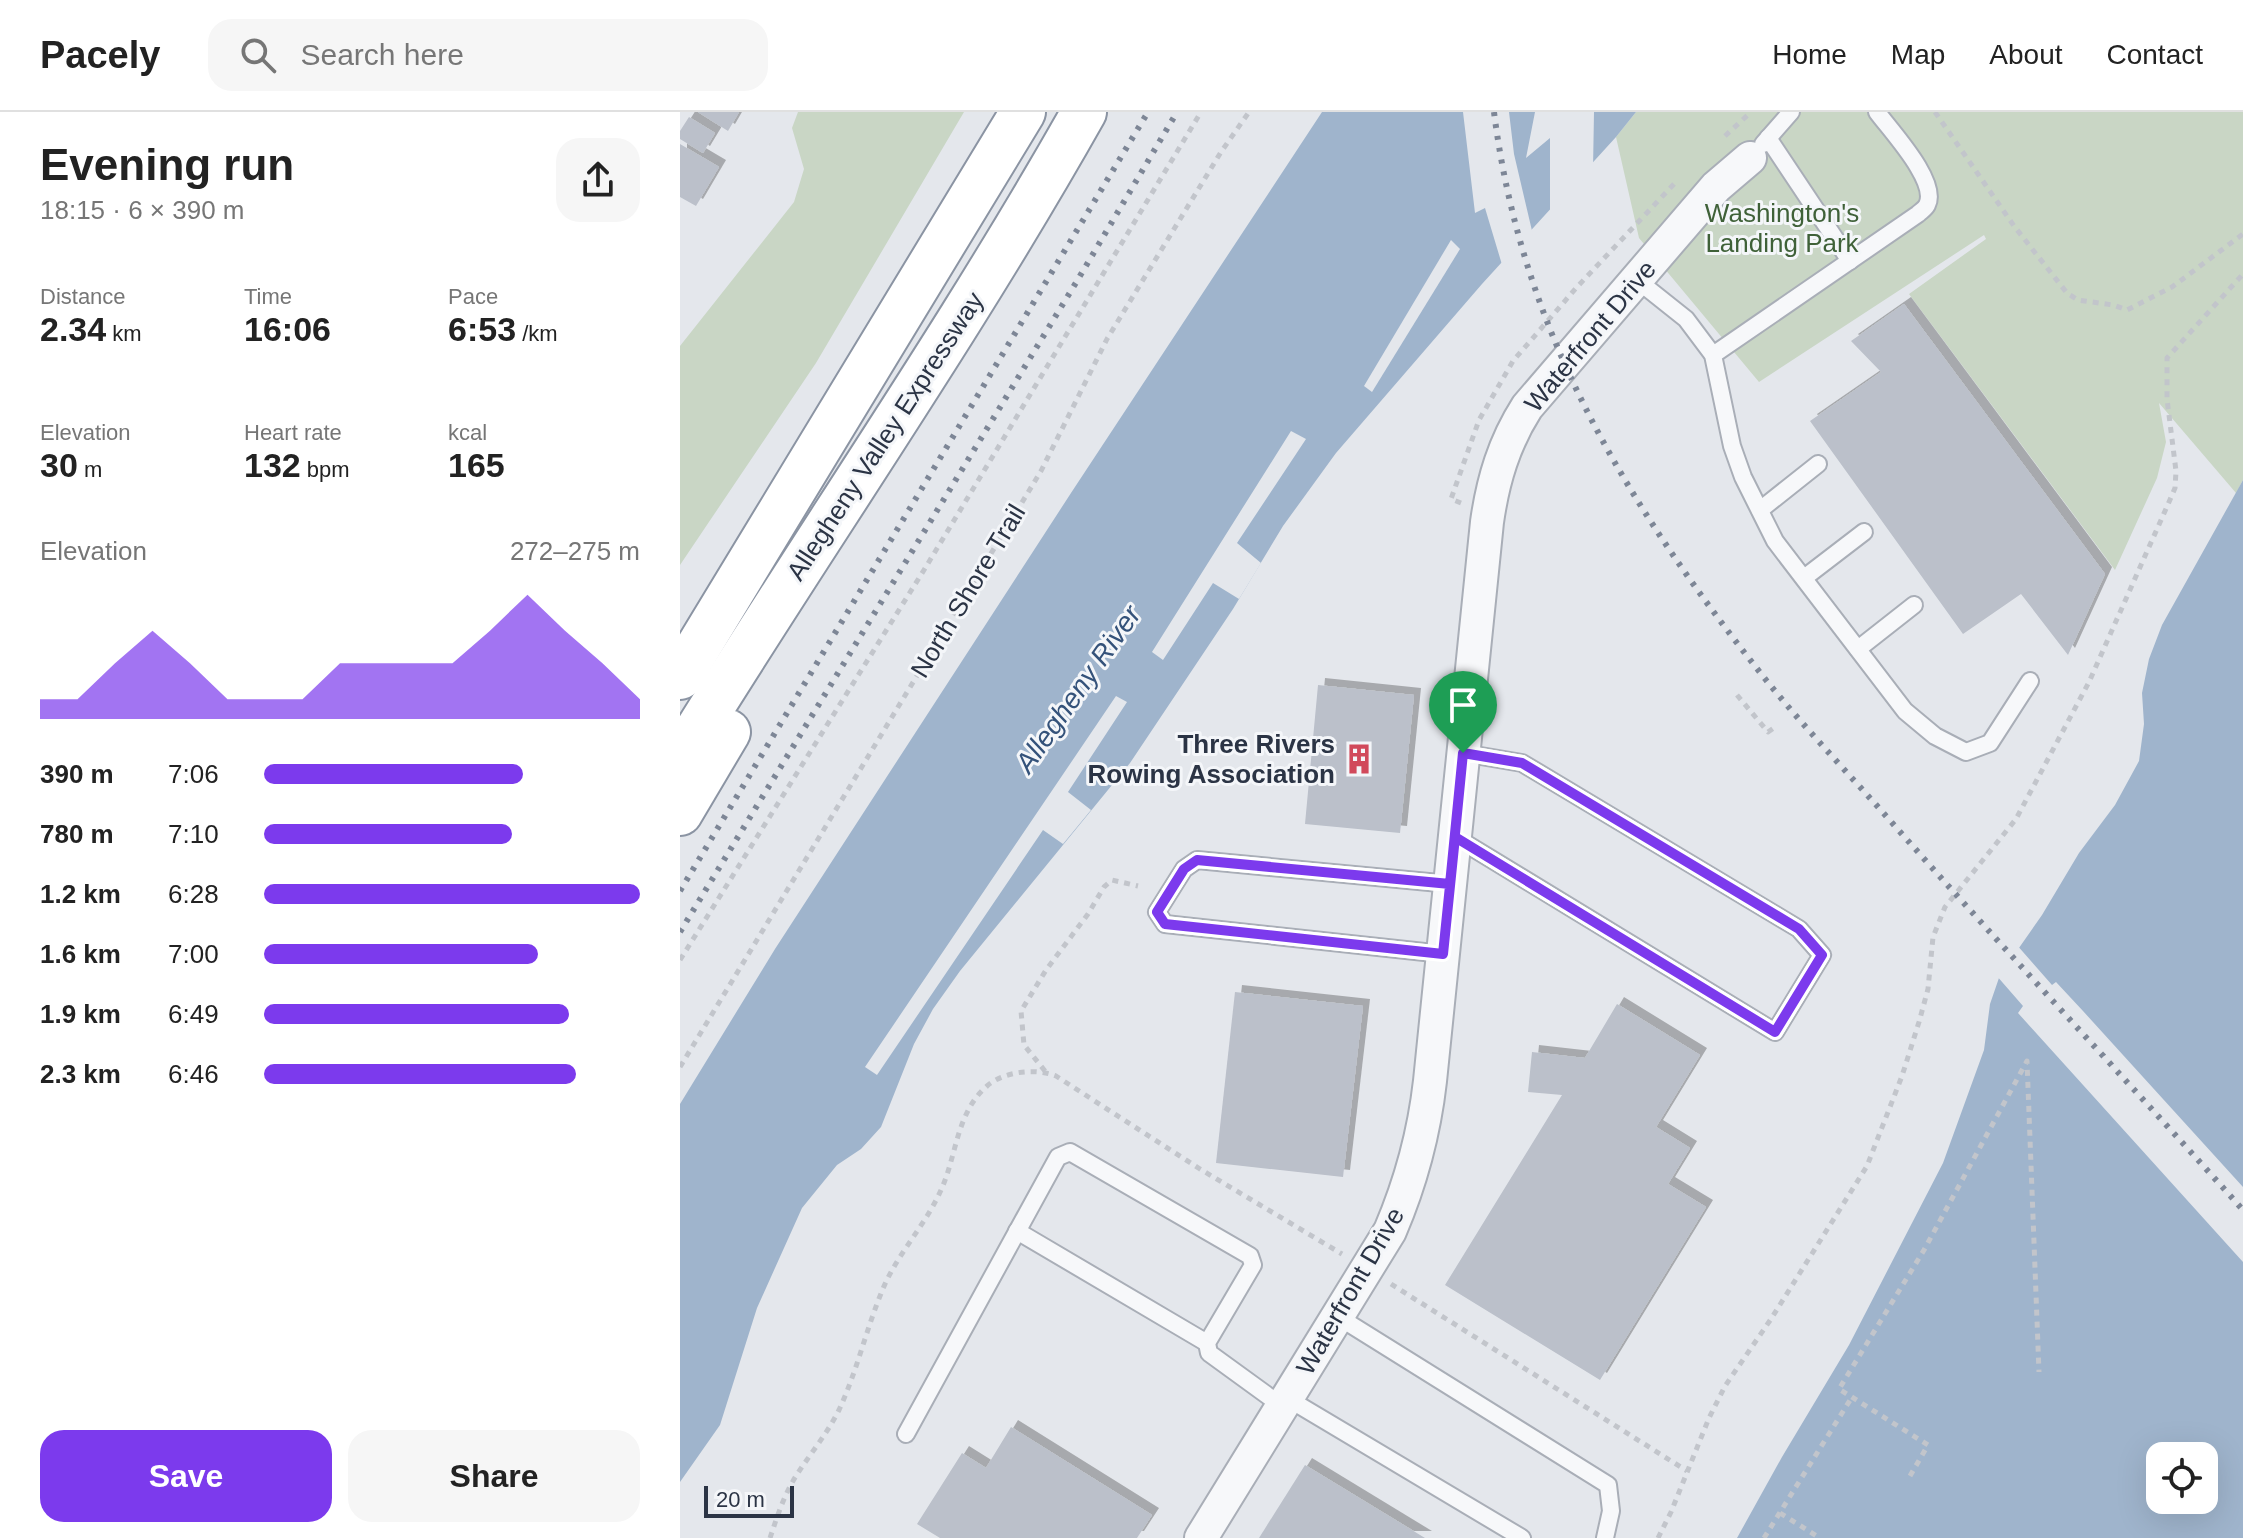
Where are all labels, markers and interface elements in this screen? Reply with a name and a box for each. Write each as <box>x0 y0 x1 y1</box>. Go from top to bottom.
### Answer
search box <box>208 19 768 91</box>
icon: search <box>236 33 280 77</box>
text: Pacely <box>40 34 160 76</box>
text: Search here <box>300 38 464 71</box>
text: Home <box>1772 39 1847 70</box>
text: Map <box>1891 39 1945 70</box>
text: About <box>1989 39 2063 70</box>
text: Contact <box>2107 39 2203 70</box>
button: share <box>556 138 640 222</box>
text: Evening run <box>40 140 294 189</box>
text: 18:15 · 6 × 390 m <box>40 195 245 225</box>
park label: Washington's Landing Park <box>1705 198 1860 258</box>
street label: Waterfront Drive <box>1518 254 1662 418</box>
text: Distance <box>40 284 126 309</box>
text: Time <box>244 284 292 309</box>
text: Pace <box>448 284 498 309</box>
street label: Allegheny Valley Expressway <box>780 286 990 586</box>
text: 2.34 <box>40 310 106 348</box>
text: 16:06 <box>244 310 331 348</box>
text: 6:53 <box>448 310 516 348</box>
text: km <box>106 321 142 346</box>
text: /km <box>516 321 558 346</box>
text: Elevation <box>40 420 131 445</box>
text: Heart rate <box>244 420 342 445</box>
text: kcal <box>448 420 487 445</box>
text: 30 <box>40 446 78 484</box>
text: 132 <box>244 446 301 484</box>
text: 165 <box>448 446 505 484</box>
text: m <box>78 457 102 482</box>
text: bpm <box>301 457 350 482</box>
street label: North Shore Trail <box>905 499 1031 683</box>
text: Elevation <box>40 536 147 566</box>
text: 272–275 m <box>510 536 640 566</box>
water label: Allegheny River <box>1008 598 1148 780</box>
pin <box>1429 671 1497 753</box>
icon: arrive <box>1441 683 1485 727</box>
place label: Three Rivers Rowing Association <box>1088 729 1335 789</box>
building icon: Three Rivers Rowing Association <box>1342 742 1376 776</box>
text: 390 m <box>40 759 114 789</box>
text: 7:06 <box>168 759 219 789</box>
text: 780 m <box>40 819 114 849</box>
text: 7:10 <box>168 819 219 849</box>
text: 1.2 km <box>40 879 121 909</box>
text: 6:28 <box>168 879 219 909</box>
text: 1.6 km <box>40 939 121 969</box>
text: 7:00 <box>168 939 219 969</box>
text: 1.9 km <box>40 999 121 1029</box>
text: 6:49 <box>168 999 219 1029</box>
text: 2.3 km <box>40 1059 121 1089</box>
text: 6:46 <box>168 1059 219 1089</box>
street label: Waterfront Drive <box>1290 1202 1410 1380</box>
button: Save <box>40 1430 332 1522</box>
button: Share <box>348 1430 640 1522</box>
map controls <box>2146 1442 2218 1514</box>
button: locate <box>2146 1442 2218 1514</box>
scale bar <box>704 1482 794 1518</box>
text: 20 m <box>716 1487 765 1512</box>

